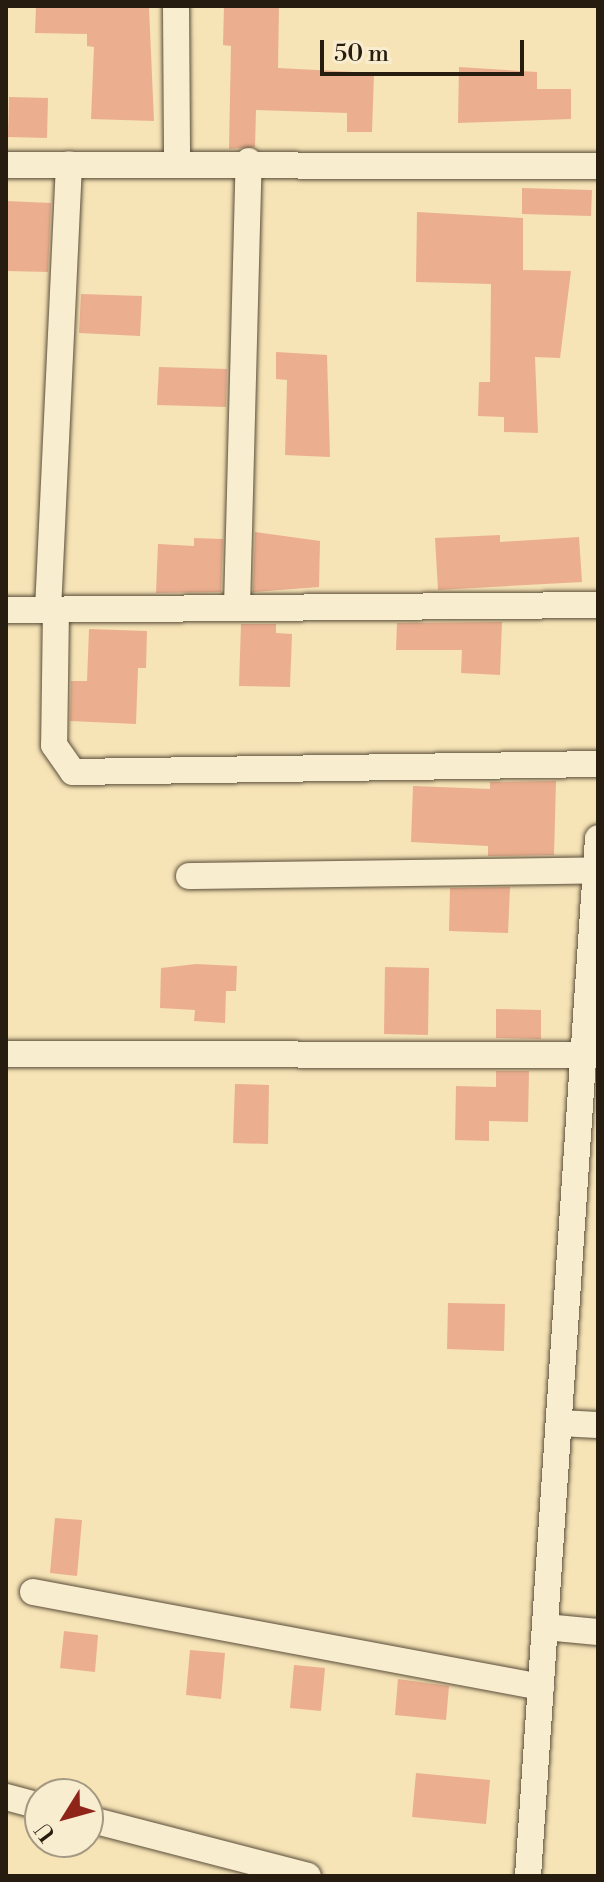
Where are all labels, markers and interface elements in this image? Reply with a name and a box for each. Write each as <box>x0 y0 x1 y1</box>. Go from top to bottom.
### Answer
scale bar <box>324 24 528 74</box>
text: 50 m <box>334 39 389 69</box>
north arrow <box>24 1778 104 1858</box>
text: U <box>30 1817 62 1846</box>

